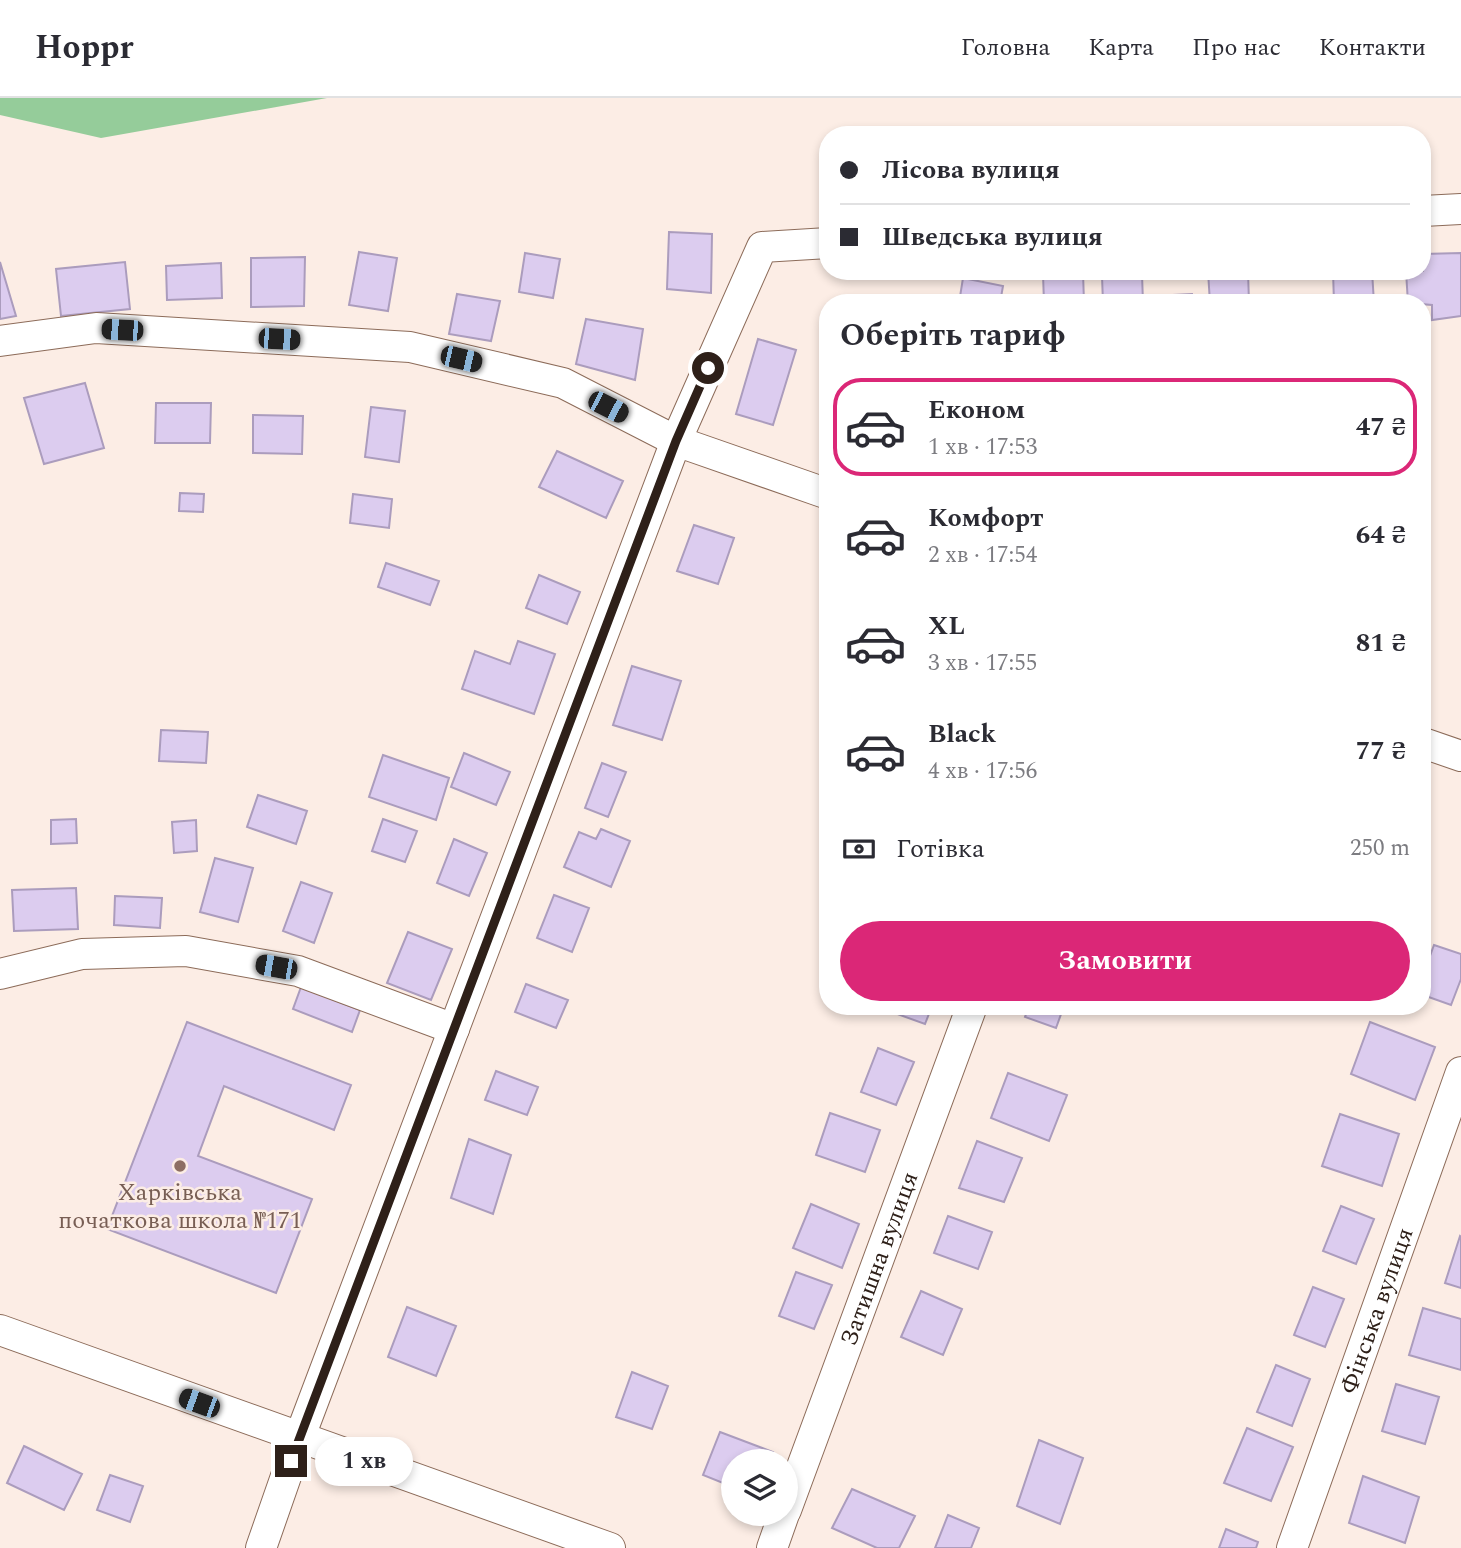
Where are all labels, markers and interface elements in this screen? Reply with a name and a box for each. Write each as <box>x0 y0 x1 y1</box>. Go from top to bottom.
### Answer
text: Hoppr <box>35 23 134 73</box>
text: Головна <box>961 30 1050 66</box>
text: Карта <box>1088 30 1154 66</box>
text: Про нас <box>1192 30 1281 66</box>
text: Контакти <box>1319 30 1426 66</box>
text: Лісова вулиця <box>882 150 1060 190</box>
text: Шведська вулиця <box>882 217 1103 257</box>
text: Оберіть тариф <box>840 311 1066 360</box>
car <box>101 318 144 342</box>
car <box>258 327 301 351</box>
car <box>439 344 484 374</box>
route start <box>692 352 724 384</box>
car <box>585 388 632 426</box>
text: Економ <box>928 390 1025 430</box>
icon: car <box>844 396 907 459</box>
text: 47 ₴ <box>1356 407 1406 447</box>
text: 1 хв · 17:53 <box>928 430 1037 465</box>
text: Комфорт <box>928 498 1043 538</box>
icon: car <box>844 504 907 567</box>
text: 64 ₴ <box>1356 515 1406 555</box>
text: 2 хв · 17:54 <box>928 538 1037 573</box>
text: XL <box>928 606 965 646</box>
icon: car <box>844 612 907 675</box>
text: 81 ₴ <box>1356 623 1406 663</box>
text: 3 хв · 17:55 <box>928 646 1037 681</box>
text: Black <box>928 714 996 754</box>
icon: car <box>844 720 907 783</box>
text: 77 ₴ <box>1356 731 1406 771</box>
text: 4 хв · 17:56 <box>928 754 1037 789</box>
text: Готівка <box>896 829 985 869</box>
icon: cash <box>840 830 878 868</box>
text: 250 m <box>1350 831 1410 866</box>
button: Замовити <box>840 921 1410 1001</box>
car <box>254 953 299 981</box>
marker: Харківська початкова школа №171 <box>172 1158 188 1174</box>
street label: Затишна вулиця <box>831 1167 928 1351</box>
place label: Харківська початкова школа №171 <box>58 1175 302 1239</box>
street label: Фінська вулиця <box>1331 1223 1423 1399</box>
car <box>176 1386 223 1420</box>
callout: 1 хв <box>316 1436 414 1486</box>
text: 1 хв <box>342 1444 386 1479</box>
route end <box>275 1445 307 1477</box>
map controls <box>721 1449 798 1526</box>
button: layers <box>721 1449 798 1526</box>

